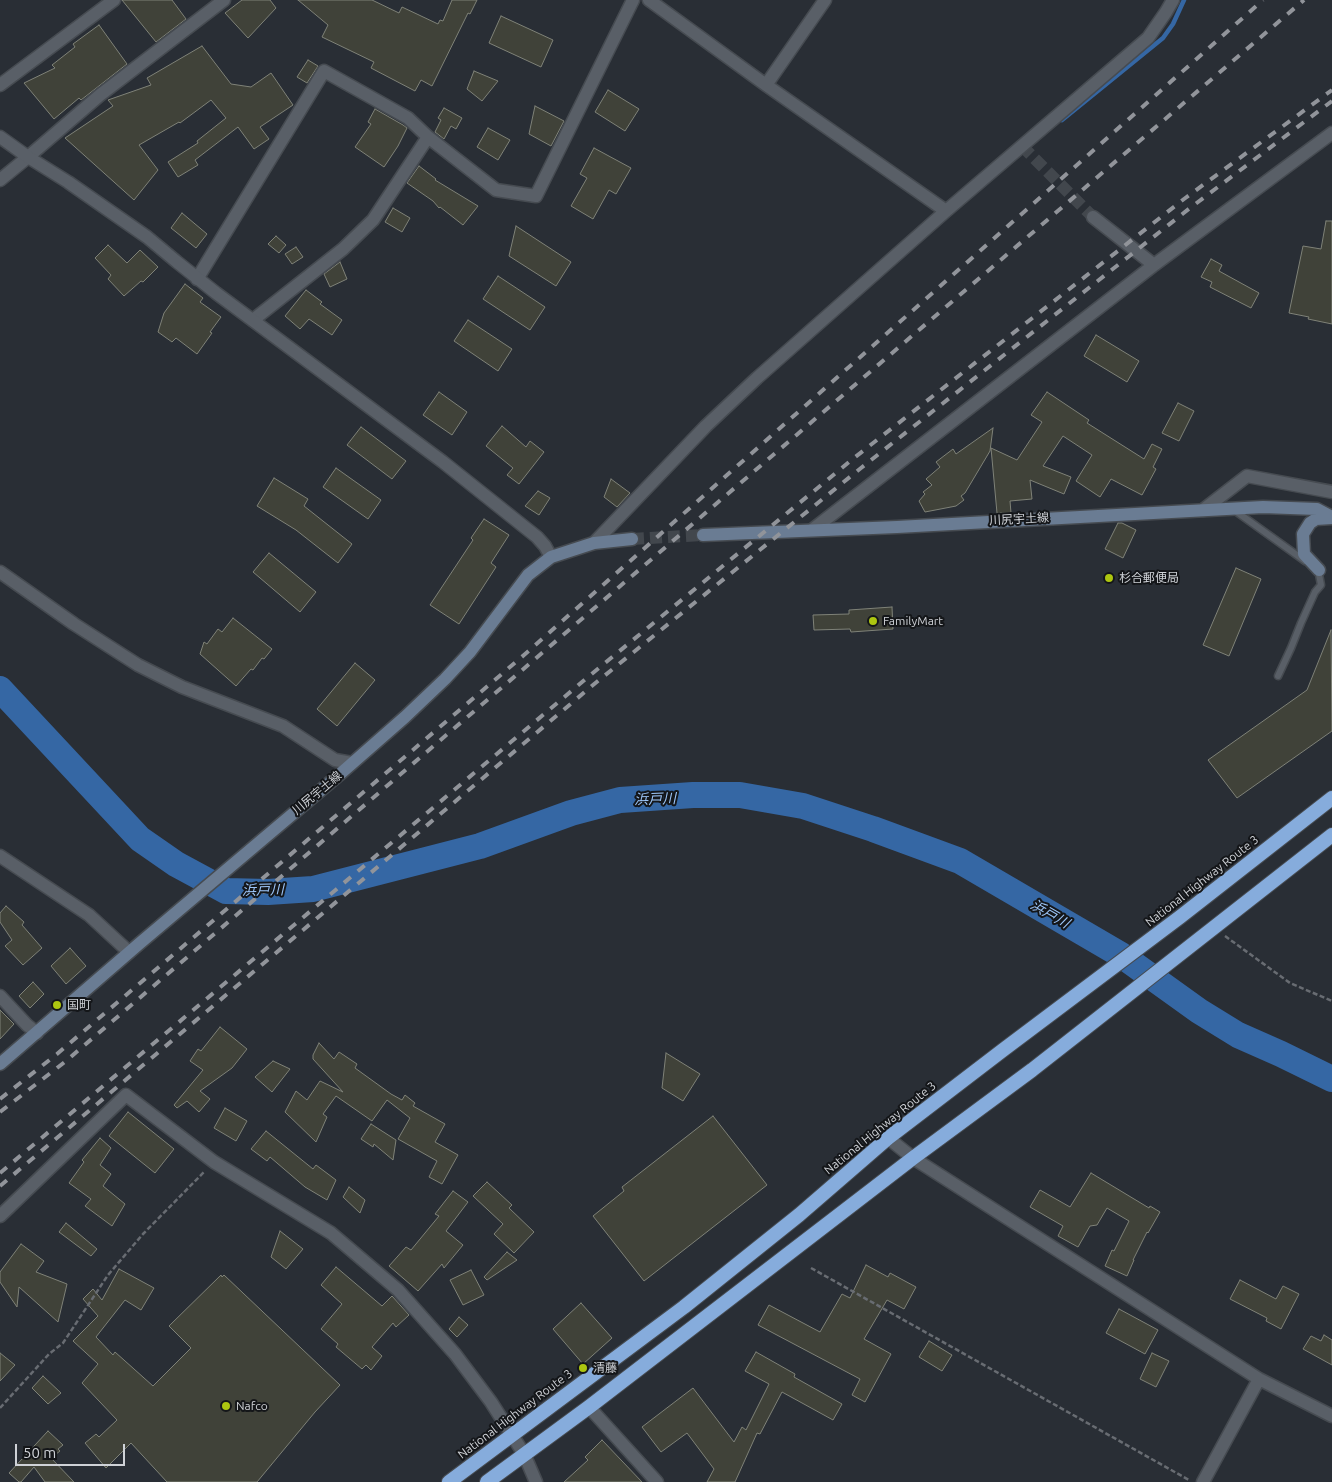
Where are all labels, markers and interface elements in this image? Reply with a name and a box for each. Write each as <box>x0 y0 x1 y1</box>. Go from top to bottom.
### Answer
street label: 川尻宇土線 <box>989 510 1049 528</box>
place label: 杉合郵便局 <box>1119 571 1179 585</box>
marker: 杉合郵便局 <box>1103 572 1115 584</box>
place label: FamilyMart <box>883 614 943 628</box>
marker: FamilyMart <box>867 615 879 627</box>
street label: 川尻宇土線 <box>289 768 345 818</box>
water label: 浜戸川 <box>634 790 676 808</box>
street label: National Highway Route 3 <box>1143 832 1261 930</box>
water label: 浜戸川 <box>242 881 284 899</box>
water label: 浜戸川 <box>1028 896 1072 932</box>
place label: 国町 <box>67 998 91 1012</box>
marker: 国町 <box>51 999 63 1011</box>
street label: National Highway Route 3 <box>821 1079 939 1177</box>
place label: 清藤 <box>593 1361 617 1375</box>
marker: 清藤 <box>577 1362 589 1374</box>
street label: National Highway Route 3 <box>455 1366 575 1462</box>
place label: Nafco <box>236 1399 268 1413</box>
marker: Nafco <box>220 1400 232 1412</box>
scale bar <box>18 1434 128 1466</box>
text: 50 m <box>23 1444 56 1461</box>

